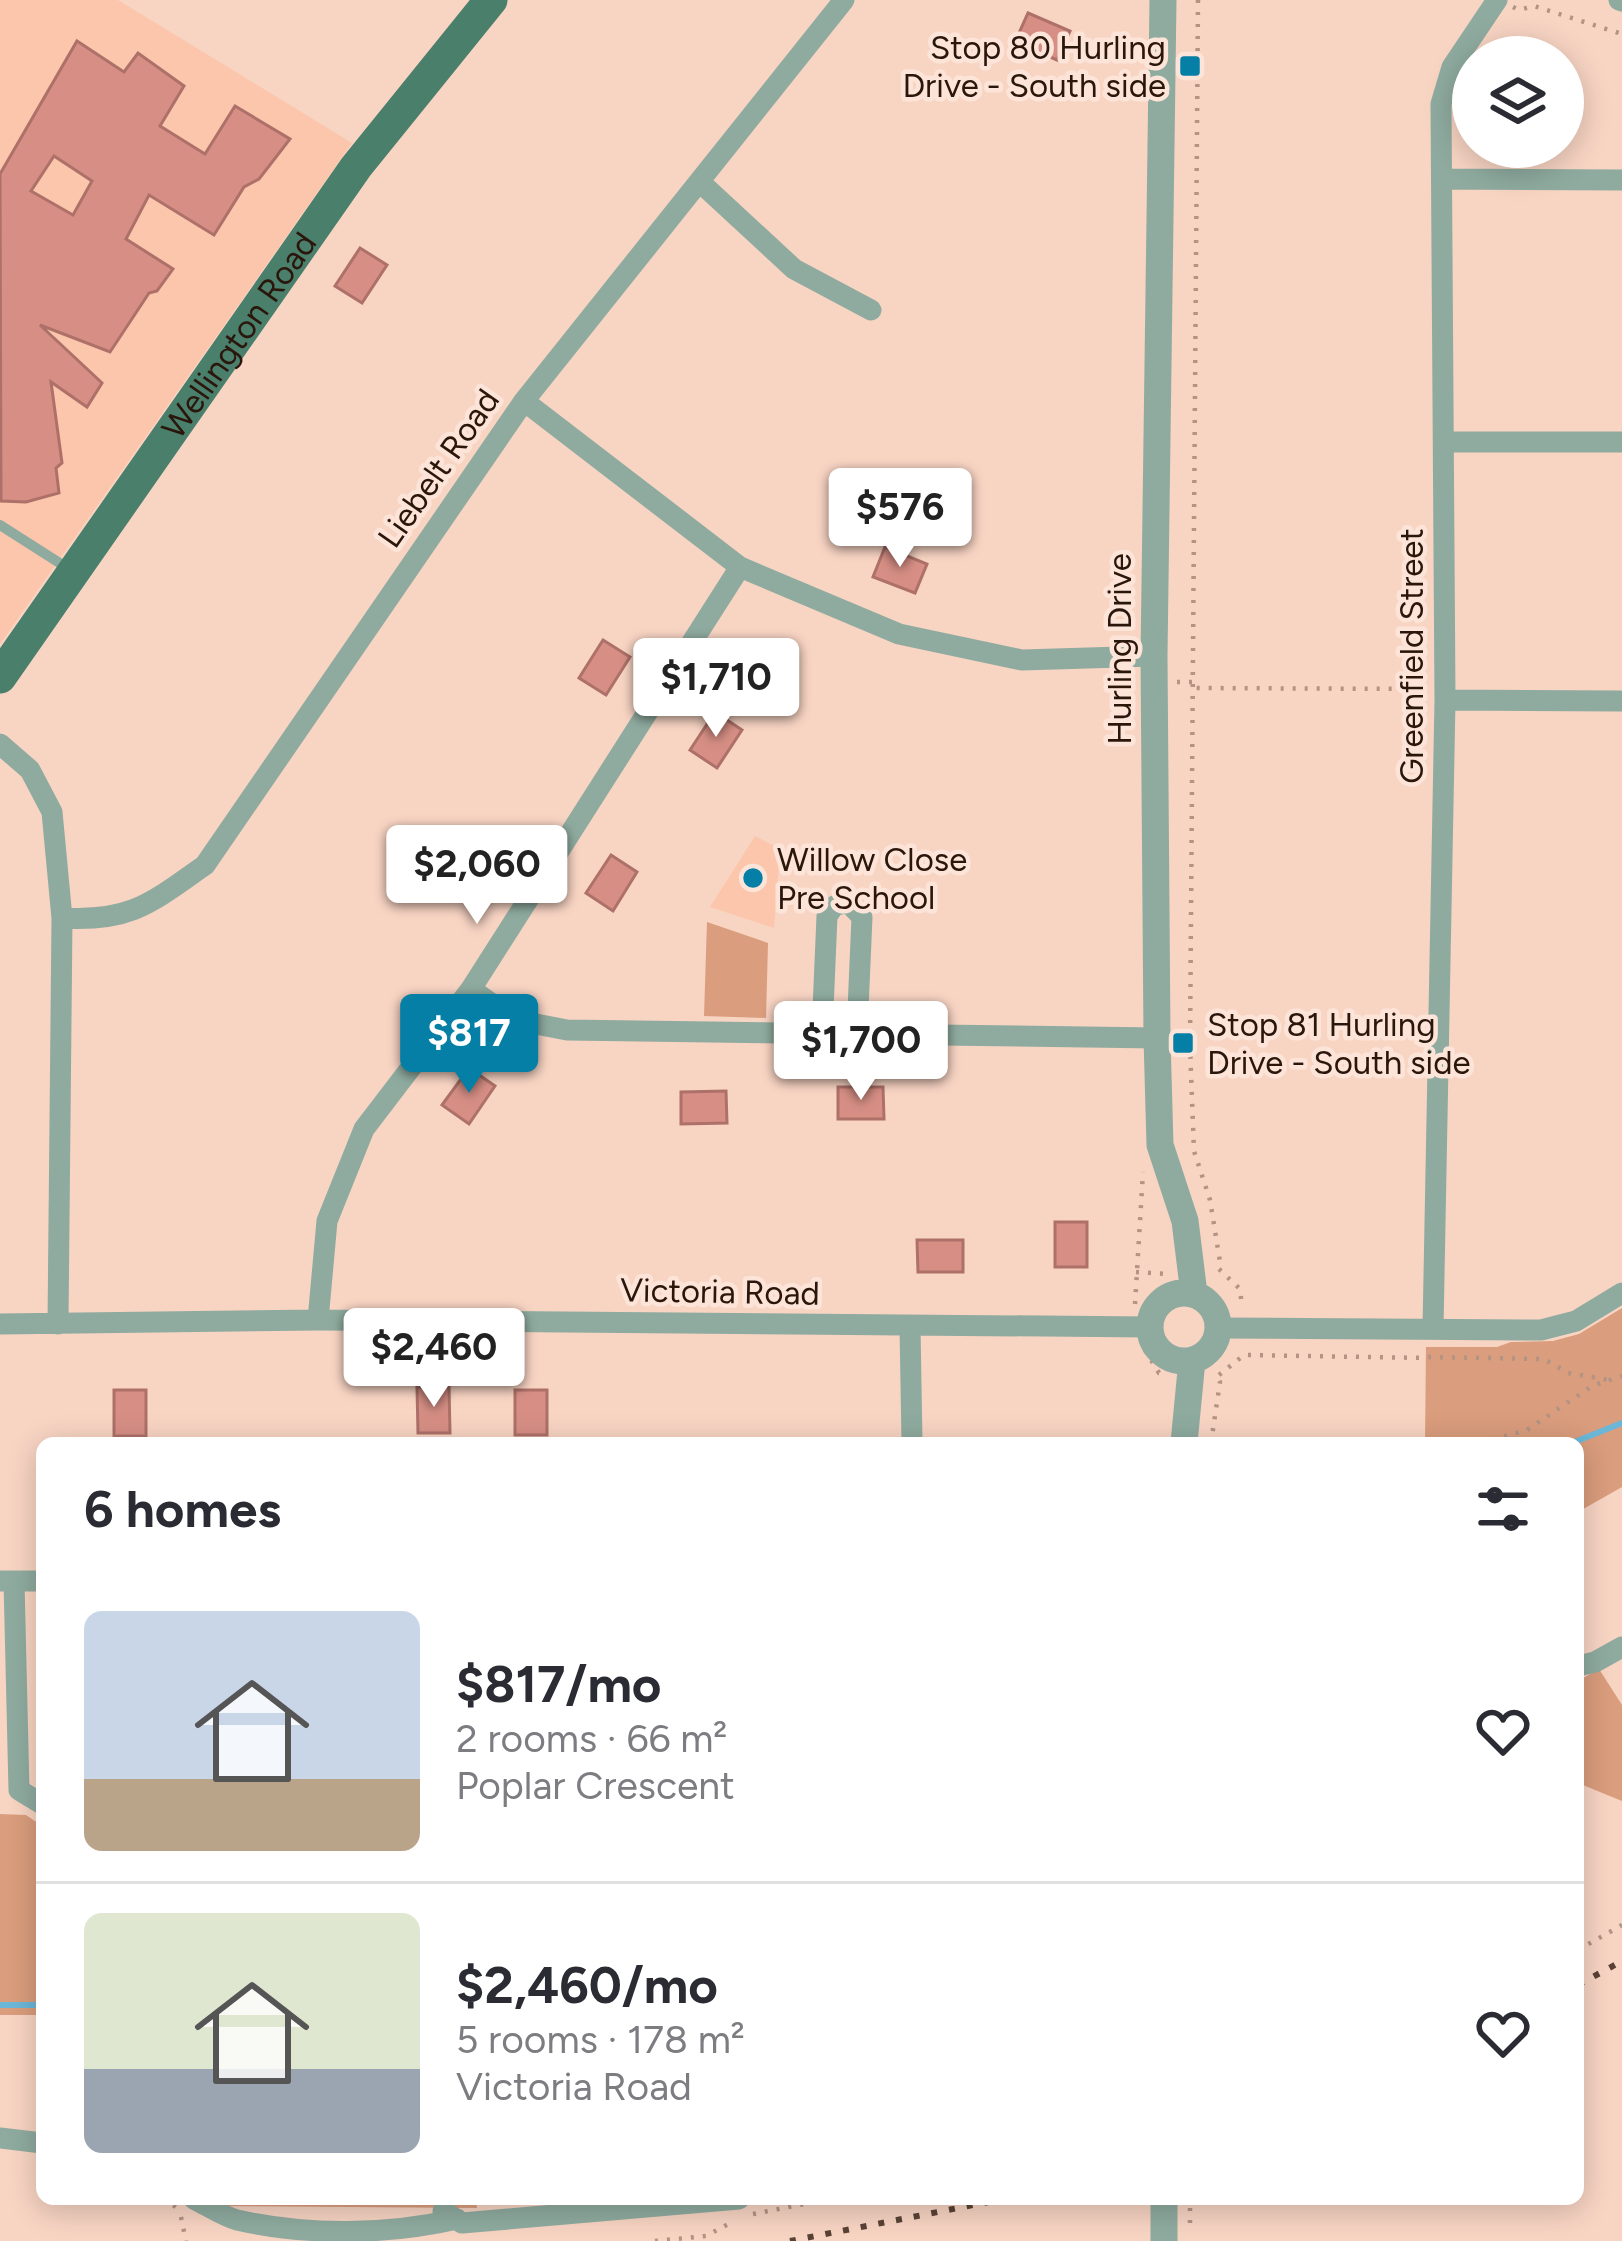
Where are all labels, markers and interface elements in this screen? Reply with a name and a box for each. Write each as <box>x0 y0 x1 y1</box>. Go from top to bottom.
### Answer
place label: Stop 80 Hurling Drive - South side <box>902 28 1166 105</box>
map controls <box>1452 36 1584 168</box>
button: layers <box>1452 36 1584 168</box>
marker: Stop 80 Hurling Drive - South side <box>1177 53 1203 79</box>
street label: Wellington Road <box>154 225 324 446</box>
street label: Liebelt Road <box>370 382 507 555</box>
pin: $576 <box>829 468 971 570</box>
text: $576 <box>856 483 944 530</box>
street label: Greenfield Street <box>1392 528 1431 784</box>
street label: Hurling Drive <box>1100 553 1139 745</box>
pin: $1,710 <box>618 638 814 740</box>
text: $1,710 <box>660 653 772 700</box>
pin: $2,060 <box>379 825 575 927</box>
text: $2,060 <box>413 840 541 887</box>
place label: Willow Close Pre School <box>777 840 967 917</box>
marker: Willow Close Pre School <box>740 865 766 891</box>
pin: $817 <box>398 994 540 1096</box>
pin: $1,700 <box>763 1001 959 1103</box>
place label: Stop 81 Hurling Drive - South side <box>1207 1005 1471 1082</box>
text: $817 <box>427 1009 511 1056</box>
text: $1,700 <box>801 1016 921 1063</box>
marker: Stop 81 Hurling Drive - South side <box>1170 1030 1196 1056</box>
street label: Victoria Road <box>620 1270 820 1313</box>
pin: $2,460 <box>336 1308 532 1410</box>
text: $2,460 <box>371 1323 497 1370</box>
icon: filters <box>1470 1476 1536 1542</box>
text: 6 homes <box>84 1479 281 1540</box>
text: $817/mo <box>456 1654 661 1715</box>
icon: home <box>180 1659 324 1803</box>
icon: heart <box>1470 1698 1536 1764</box>
text: 2 rooms · 66 m² <box>456 1715 727 1762</box>
text: Poplar Crescent <box>456 1762 735 1809</box>
text: $2,460/mo <box>456 1955 718 2016</box>
icon: home <box>180 1961 324 2105</box>
icon: heart <box>1470 2000 1536 2066</box>
text: 5 rooms · 178 m² <box>456 2016 745 2063</box>
text: Victoria Road <box>456 2063 692 2110</box>

